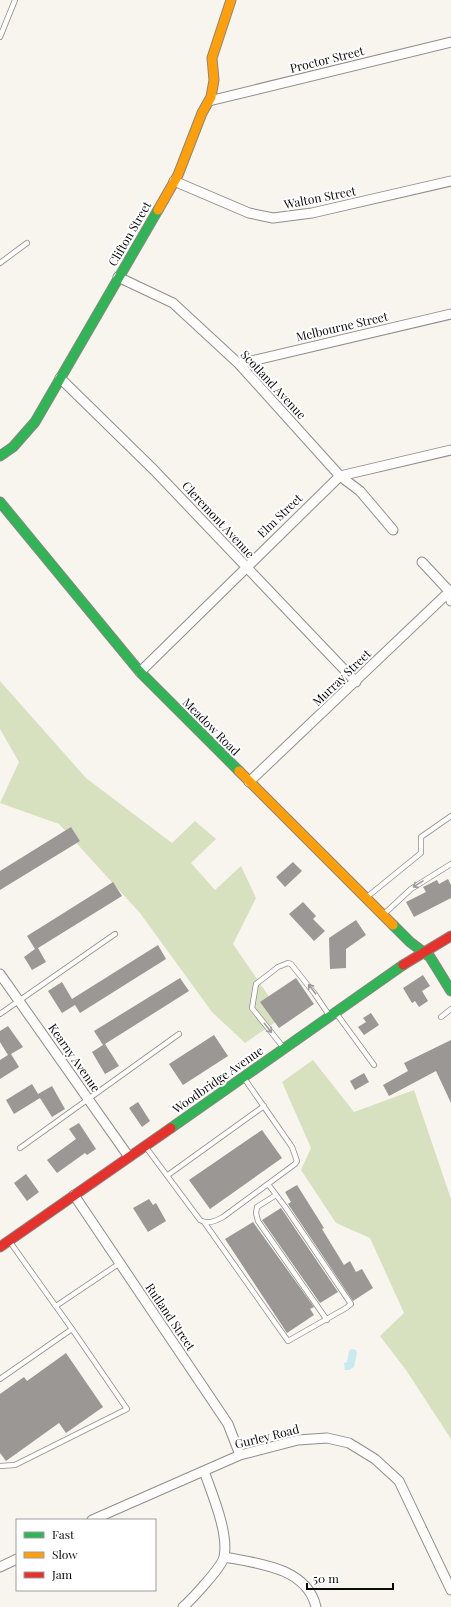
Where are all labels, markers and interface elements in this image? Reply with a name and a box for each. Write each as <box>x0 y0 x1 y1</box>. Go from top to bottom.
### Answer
street label: Proctor Street <box>288 42 366 76</box>
street label: Walton Street <box>282 182 358 212</box>
street label: Clifton Street <box>104 198 155 269</box>
street label: Melbourne Street <box>294 308 390 344</box>
street label: Scotland Avenue <box>238 346 310 422</box>
street label: Cleremont Avenue <box>179 478 258 561</box>
street label: Elm Street <box>253 489 306 541</box>
street label: Murray Street <box>309 645 374 709</box>
street label: Meadow Road <box>180 694 244 758</box>
one-way arrow <box>413 880 424 888</box>
one-way arrow <box>307 984 316 995</box>
street label: Kearny Avenue <box>45 1020 104 1095</box>
one-way arrow <box>264 1022 273 1033</box>
street label: Woodbridge Avenue <box>168 1042 266 1117</box>
street label: Rutland Street <box>142 1280 200 1354</box>
street label: Gurley Road <box>233 1420 301 1452</box>
legend <box>16 1519 156 1591</box>
text: Fast <box>52 1526 75 1542</box>
text: Slow <box>52 1546 78 1562</box>
scale bar <box>307 1565 393 1591</box>
text: Jam <box>51 1566 73 1582</box>
text: 50 m <box>313 1570 339 1586</box>

